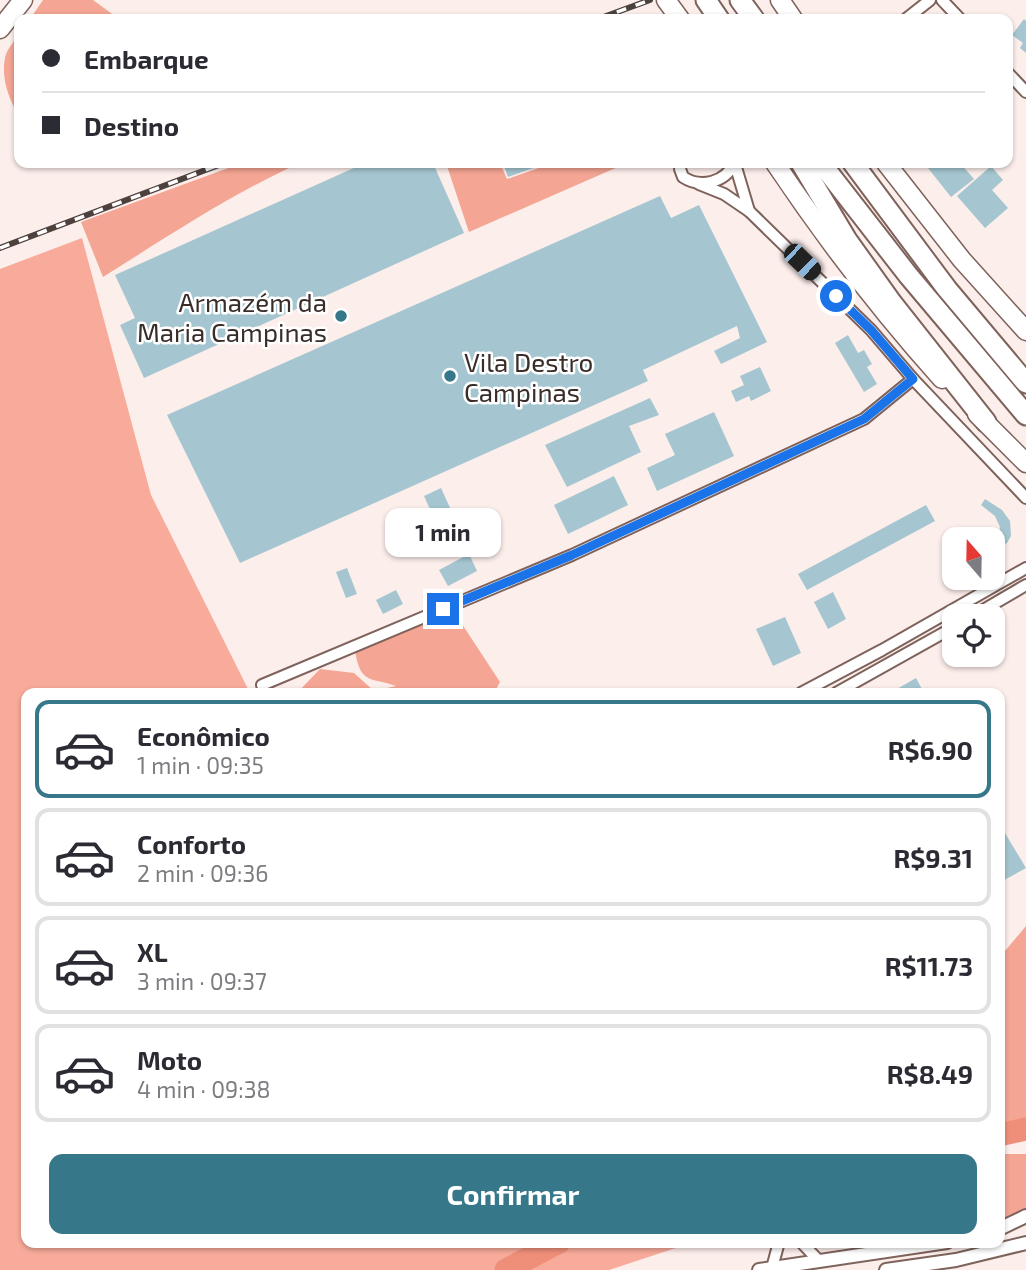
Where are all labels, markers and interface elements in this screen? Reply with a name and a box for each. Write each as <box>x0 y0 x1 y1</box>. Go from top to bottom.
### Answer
text: Embarque <box>84 43 209 74</box>
text: Destino <box>84 110 179 141</box>
car <box>780 240 825 284</box>
route start <box>820 280 852 312</box>
place label: Armazém da Maria Campinas <box>137 286 327 347</box>
marker: Armazém da Maria Campinas <box>333 308 349 324</box>
place label: Vila Destro Campinas <box>464 346 593 407</box>
marker: Vila Destro Campinas <box>442 368 458 384</box>
callout: 1 min <box>385 508 501 556</box>
text: 1 min <box>415 518 471 546</box>
north arrow <box>942 527 1004 590</box>
map controls <box>942 527 1005 667</box>
route end <box>427 593 459 625</box>
button: locate <box>942 604 1005 667</box>
icon: car <box>53 718 116 781</box>
text: Econômico <box>137 720 270 751</box>
text: R$6.90 <box>888 734 973 765</box>
text: 1 min · 09:35 <box>137 751 264 779</box>
icon: car <box>53 826 116 889</box>
text: Conforto <box>137 828 246 859</box>
text: R$9.31 <box>893 842 973 873</box>
text: 2 min · 09:36 <box>137 859 268 887</box>
icon: car <box>53 934 116 997</box>
text: XL <box>137 936 168 967</box>
text: R$11.73 <box>885 950 973 981</box>
text: 3 min · 09:37 <box>137 967 267 995</box>
icon: car <box>53 1042 116 1105</box>
text: Moto <box>137 1044 202 1075</box>
text: R$8.49 <box>887 1058 973 1089</box>
text: 4 min · 09:38 <box>137 1075 270 1103</box>
button: Confirmar <box>49 1154 977 1234</box>

